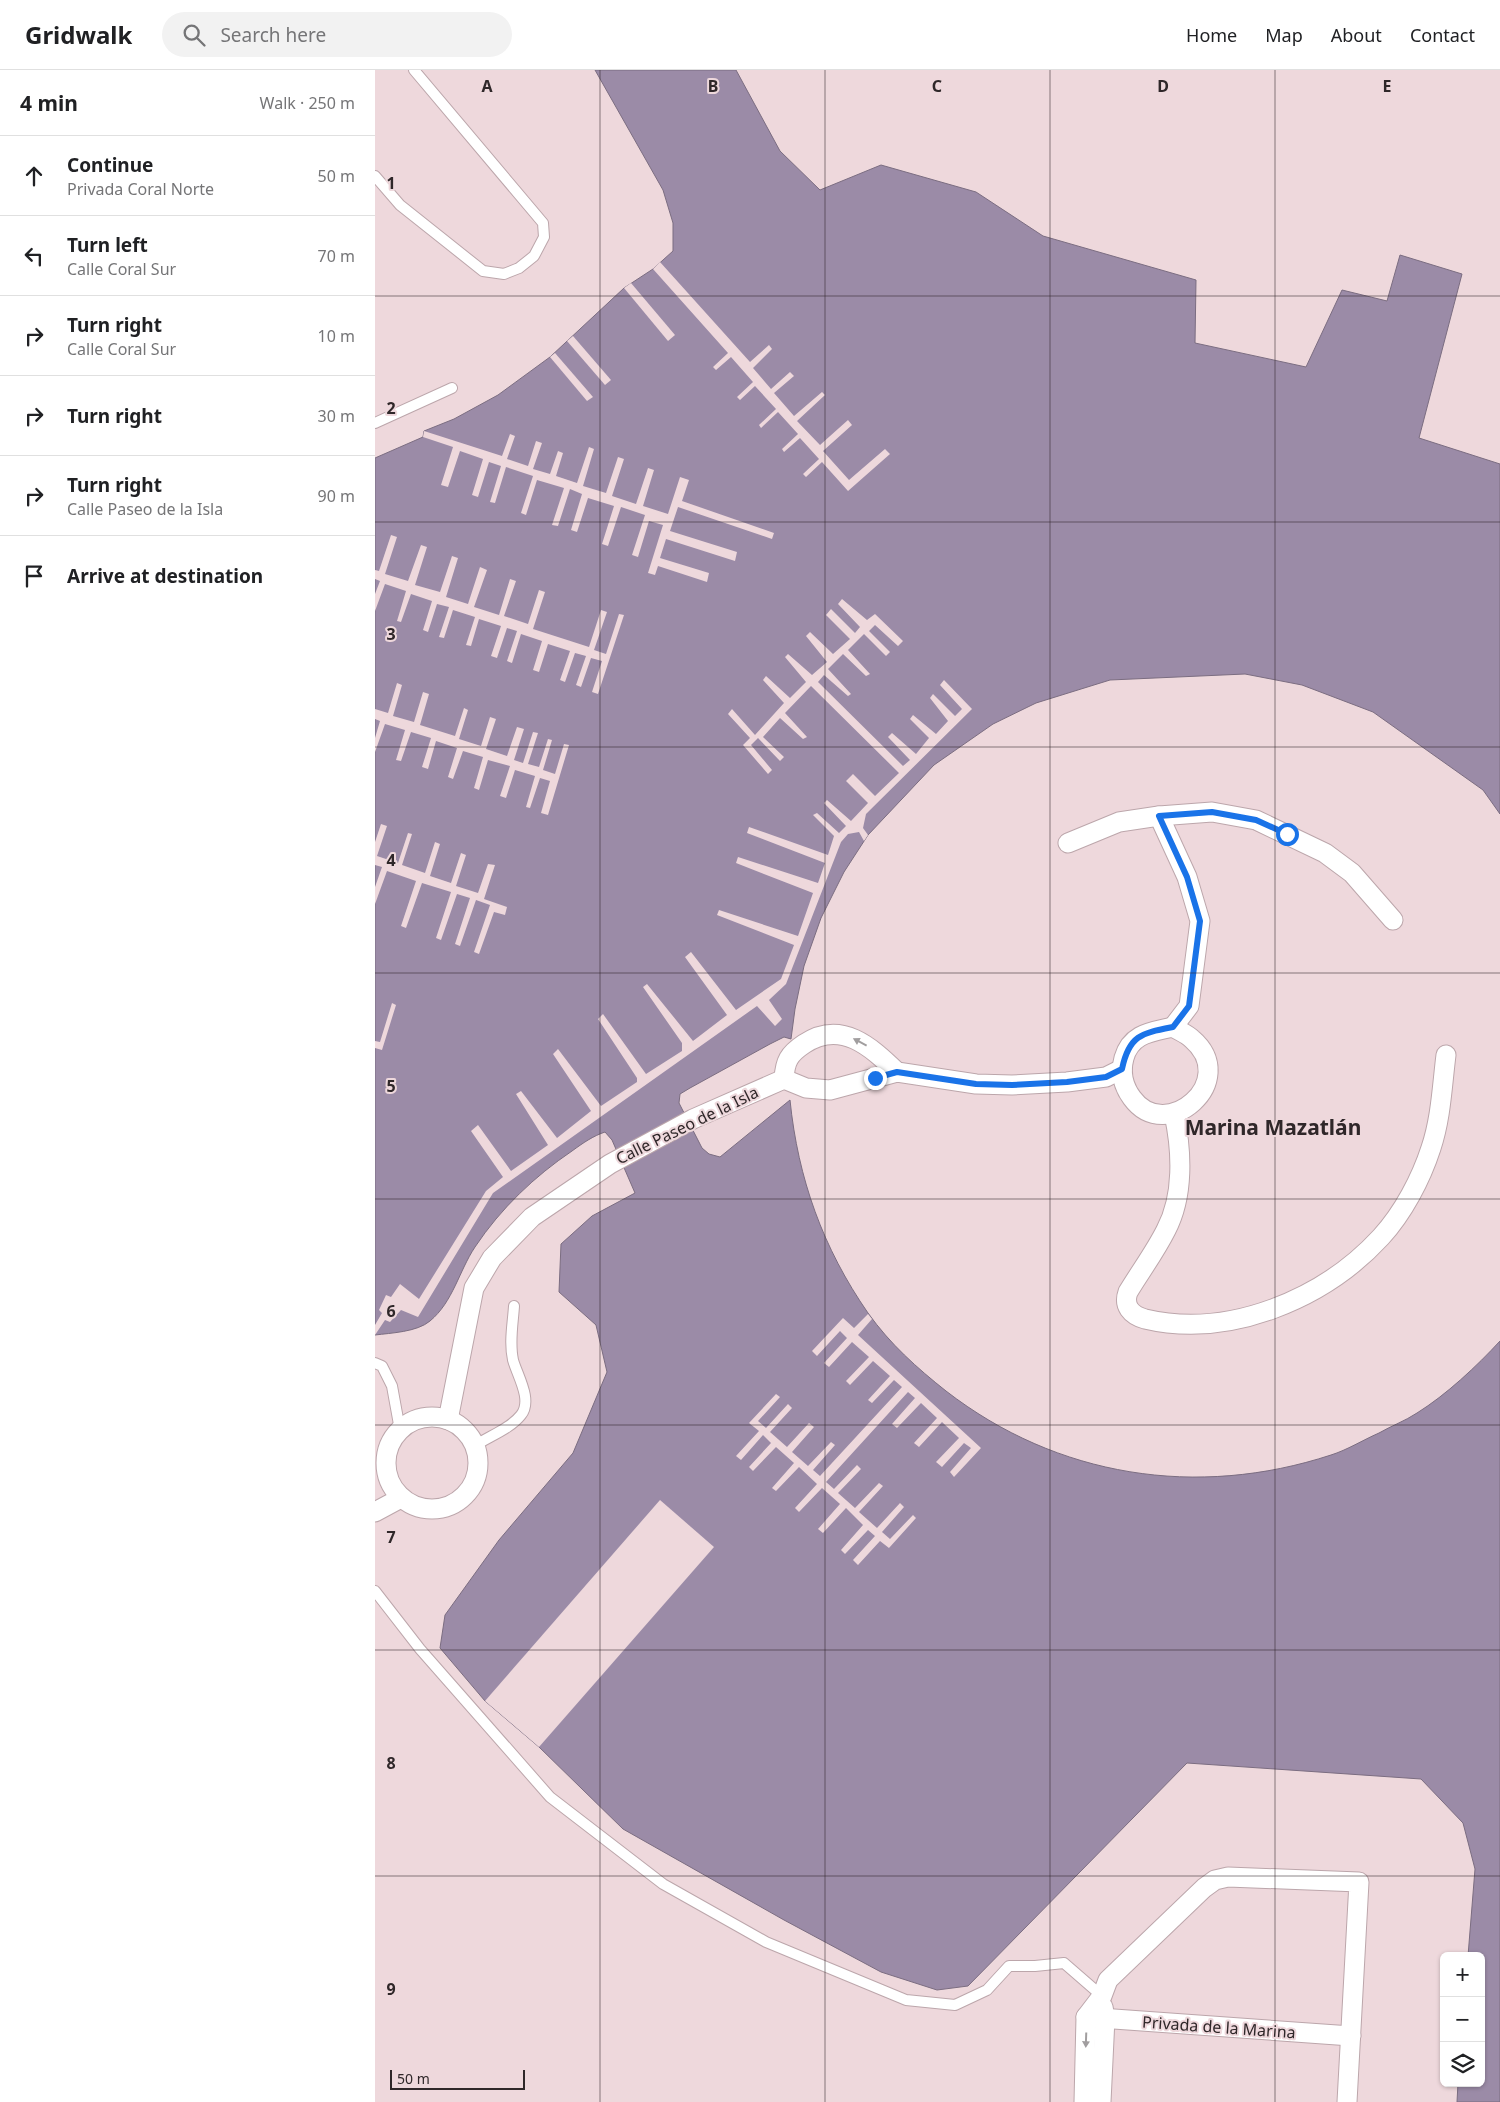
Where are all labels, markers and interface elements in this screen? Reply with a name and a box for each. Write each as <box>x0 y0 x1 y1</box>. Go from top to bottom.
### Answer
search box <box>162 12 512 57</box>
text: Gridwalk <box>25 18 132 51</box>
icon: search <box>180 21 208 49</box>
text: Search here <box>220 22 326 48</box>
text: Home <box>1186 23 1237 47</box>
text: Map <box>1265 23 1303 47</box>
text: About <box>1331 23 1382 47</box>
text: Contact <box>1410 23 1475 47</box>
text: A <box>481 75 493 97</box>
text: B <box>708 75 718 97</box>
text: C <box>932 75 942 97</box>
text: D <box>1157 75 1169 97</box>
text: E <box>1383 75 1392 97</box>
text: 4 min <box>20 89 78 117</box>
text: Walk · 250 m <box>260 92 355 114</box>
text: Continue <box>67 152 153 178</box>
icon: ahead <box>20 162 48 190</box>
text: 50 m <box>318 165 355 187</box>
text: 1 <box>386 172 396 194</box>
text: Privada Coral Norte <box>67 178 214 200</box>
text: Turn left <box>67 232 148 258</box>
icon: left <box>20 242 48 270</box>
text: 70 m <box>318 245 355 267</box>
text: Calle Coral Sur <box>67 258 176 280</box>
text: Turn right <box>67 312 162 338</box>
icon: right <box>20 322 48 350</box>
text: 10 m <box>318 325 355 347</box>
text: Calle Coral Sur <box>67 338 176 360</box>
text: 2 <box>386 397 396 419</box>
icon: right <box>20 402 48 430</box>
text: Turn right <box>67 403 162 429</box>
text: 30 m <box>318 405 355 427</box>
text: Turn right <box>67 472 162 498</box>
icon: right <box>20 482 48 510</box>
text: 90 m <box>318 485 355 507</box>
text: Calle Paseo de la Isla <box>67 498 223 520</box>
icon: arrive <box>20 562 48 590</box>
text: Arrive at destination <box>67 563 263 589</box>
text: 3 <box>386 623 396 645</box>
route start <box>1276 823 1299 846</box>
text: 4 <box>386 849 396 871</box>
one-way arrow <box>852 1038 867 1046</box>
route end <box>864 1067 887 1090</box>
text: 5 <box>386 1075 396 1097</box>
street label: Calle Paseo de la Isla <box>612 1081 762 1169</box>
district label: Marina Mazatlán <box>1185 1113 1361 1141</box>
text: 6 <box>386 1300 396 1322</box>
text: 7 <box>386 1526 396 1548</box>
text: 8 <box>386 1752 396 1774</box>
map controls <box>1440 1952 1485 2087</box>
button: + <box>1440 1952 1485 1997</box>
text: 9 <box>386 1978 396 2000</box>
button: − <box>1440 1997 1485 2042</box>
street label: Privada de la Marina <box>1141 2011 1297 2043</box>
one-way arrow <box>1081 2032 1089 2048</box>
button: layers <box>1440 2042 1485 2087</box>
scale bar <box>390 2067 525 2090</box>
text: 50 m <box>397 2069 430 2088</box>

